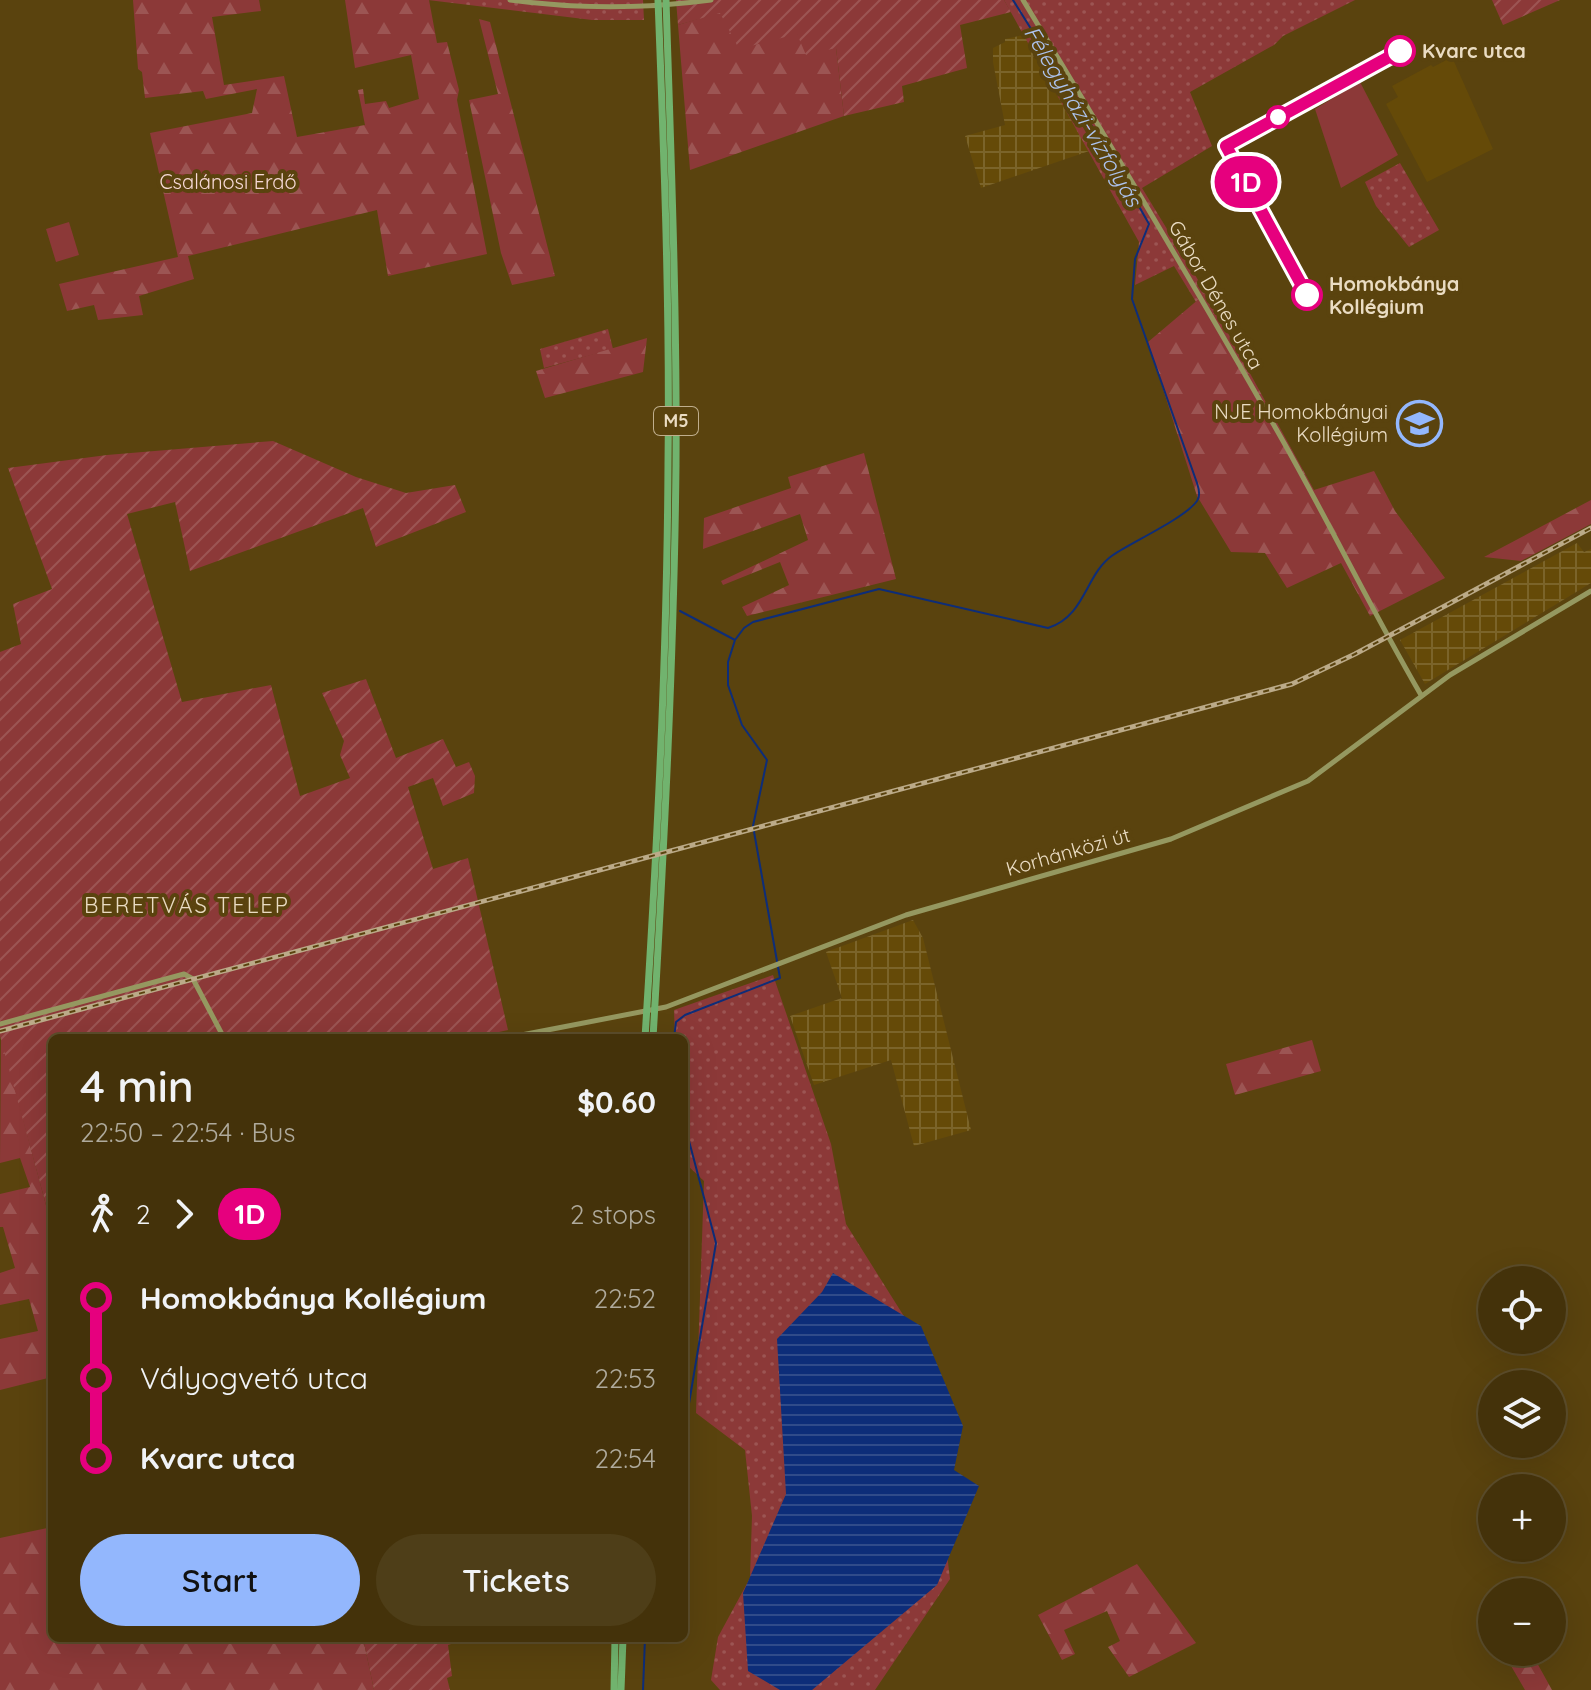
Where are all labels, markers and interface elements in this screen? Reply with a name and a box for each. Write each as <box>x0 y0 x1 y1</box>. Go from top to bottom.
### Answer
water label: Félegyházi-vízfolyás <box>1018 21 1149 213</box>
marker: Kvarc utca <box>1385 36 1415 66</box>
place label: Kvarc utca <box>1422 38 1526 63</box>
unlabelled marker <box>1267 106 1289 128</box>
line badge: 1D <box>1210 156 1282 208</box>
text: 1D <box>1231 164 1261 199</box>
park label: Csalánosi Erdő <box>159 169 297 194</box>
street label: Gábor Dénes utca <box>1164 216 1269 374</box>
place label: Homokbánya Kollégium <box>1329 271 1459 319</box>
marker: Homokbánya Kollégium <box>1292 280 1322 310</box>
place label: NJE Homokbányai Kollégium <box>1214 399 1388 447</box>
school or university icon: NJE Homokbányai Kollégium <box>1395 400 1443 448</box>
road number: M5 <box>654 407 698 435</box>
street label: Korhánközi út <box>1003 822 1133 881</box>
district label: BERETVÁS TELEP <box>84 891 290 919</box>
text: 4 min <box>80 1058 194 1113</box>
text: $0.60 <box>577 1083 656 1121</box>
text: 22:50 – 22:54 · Bus <box>80 1116 296 1149</box>
icon: walk <box>80 1192 124 1236</box>
icon: forward <box>162 1192 206 1236</box>
text: 1D <box>234 1196 265 1231</box>
text: 2 <box>136 1198 150 1231</box>
text: 2 stops <box>570 1198 656 1231</box>
map controls <box>1478 1266 1566 1666</box>
button: locate <box>1478 1266 1566 1354</box>
text: Homokbánya Kollégium <box>140 1279 487 1317</box>
text: 22:52 <box>594 1282 656 1315</box>
text: Vályogvető utca <box>140 1359 368 1397</box>
text: 22:53 <box>595 1362 656 1395</box>
button: layers <box>1478 1370 1566 1458</box>
text: Kvarc utca <box>140 1439 296 1477</box>
text: 22:54 <box>594 1442 656 1475</box>
button: + <box>1478 1474 1566 1562</box>
button: Start <box>80 1534 360 1626</box>
button: Tickets <box>376 1534 656 1626</box>
button: − <box>1478 1578 1566 1666</box>

